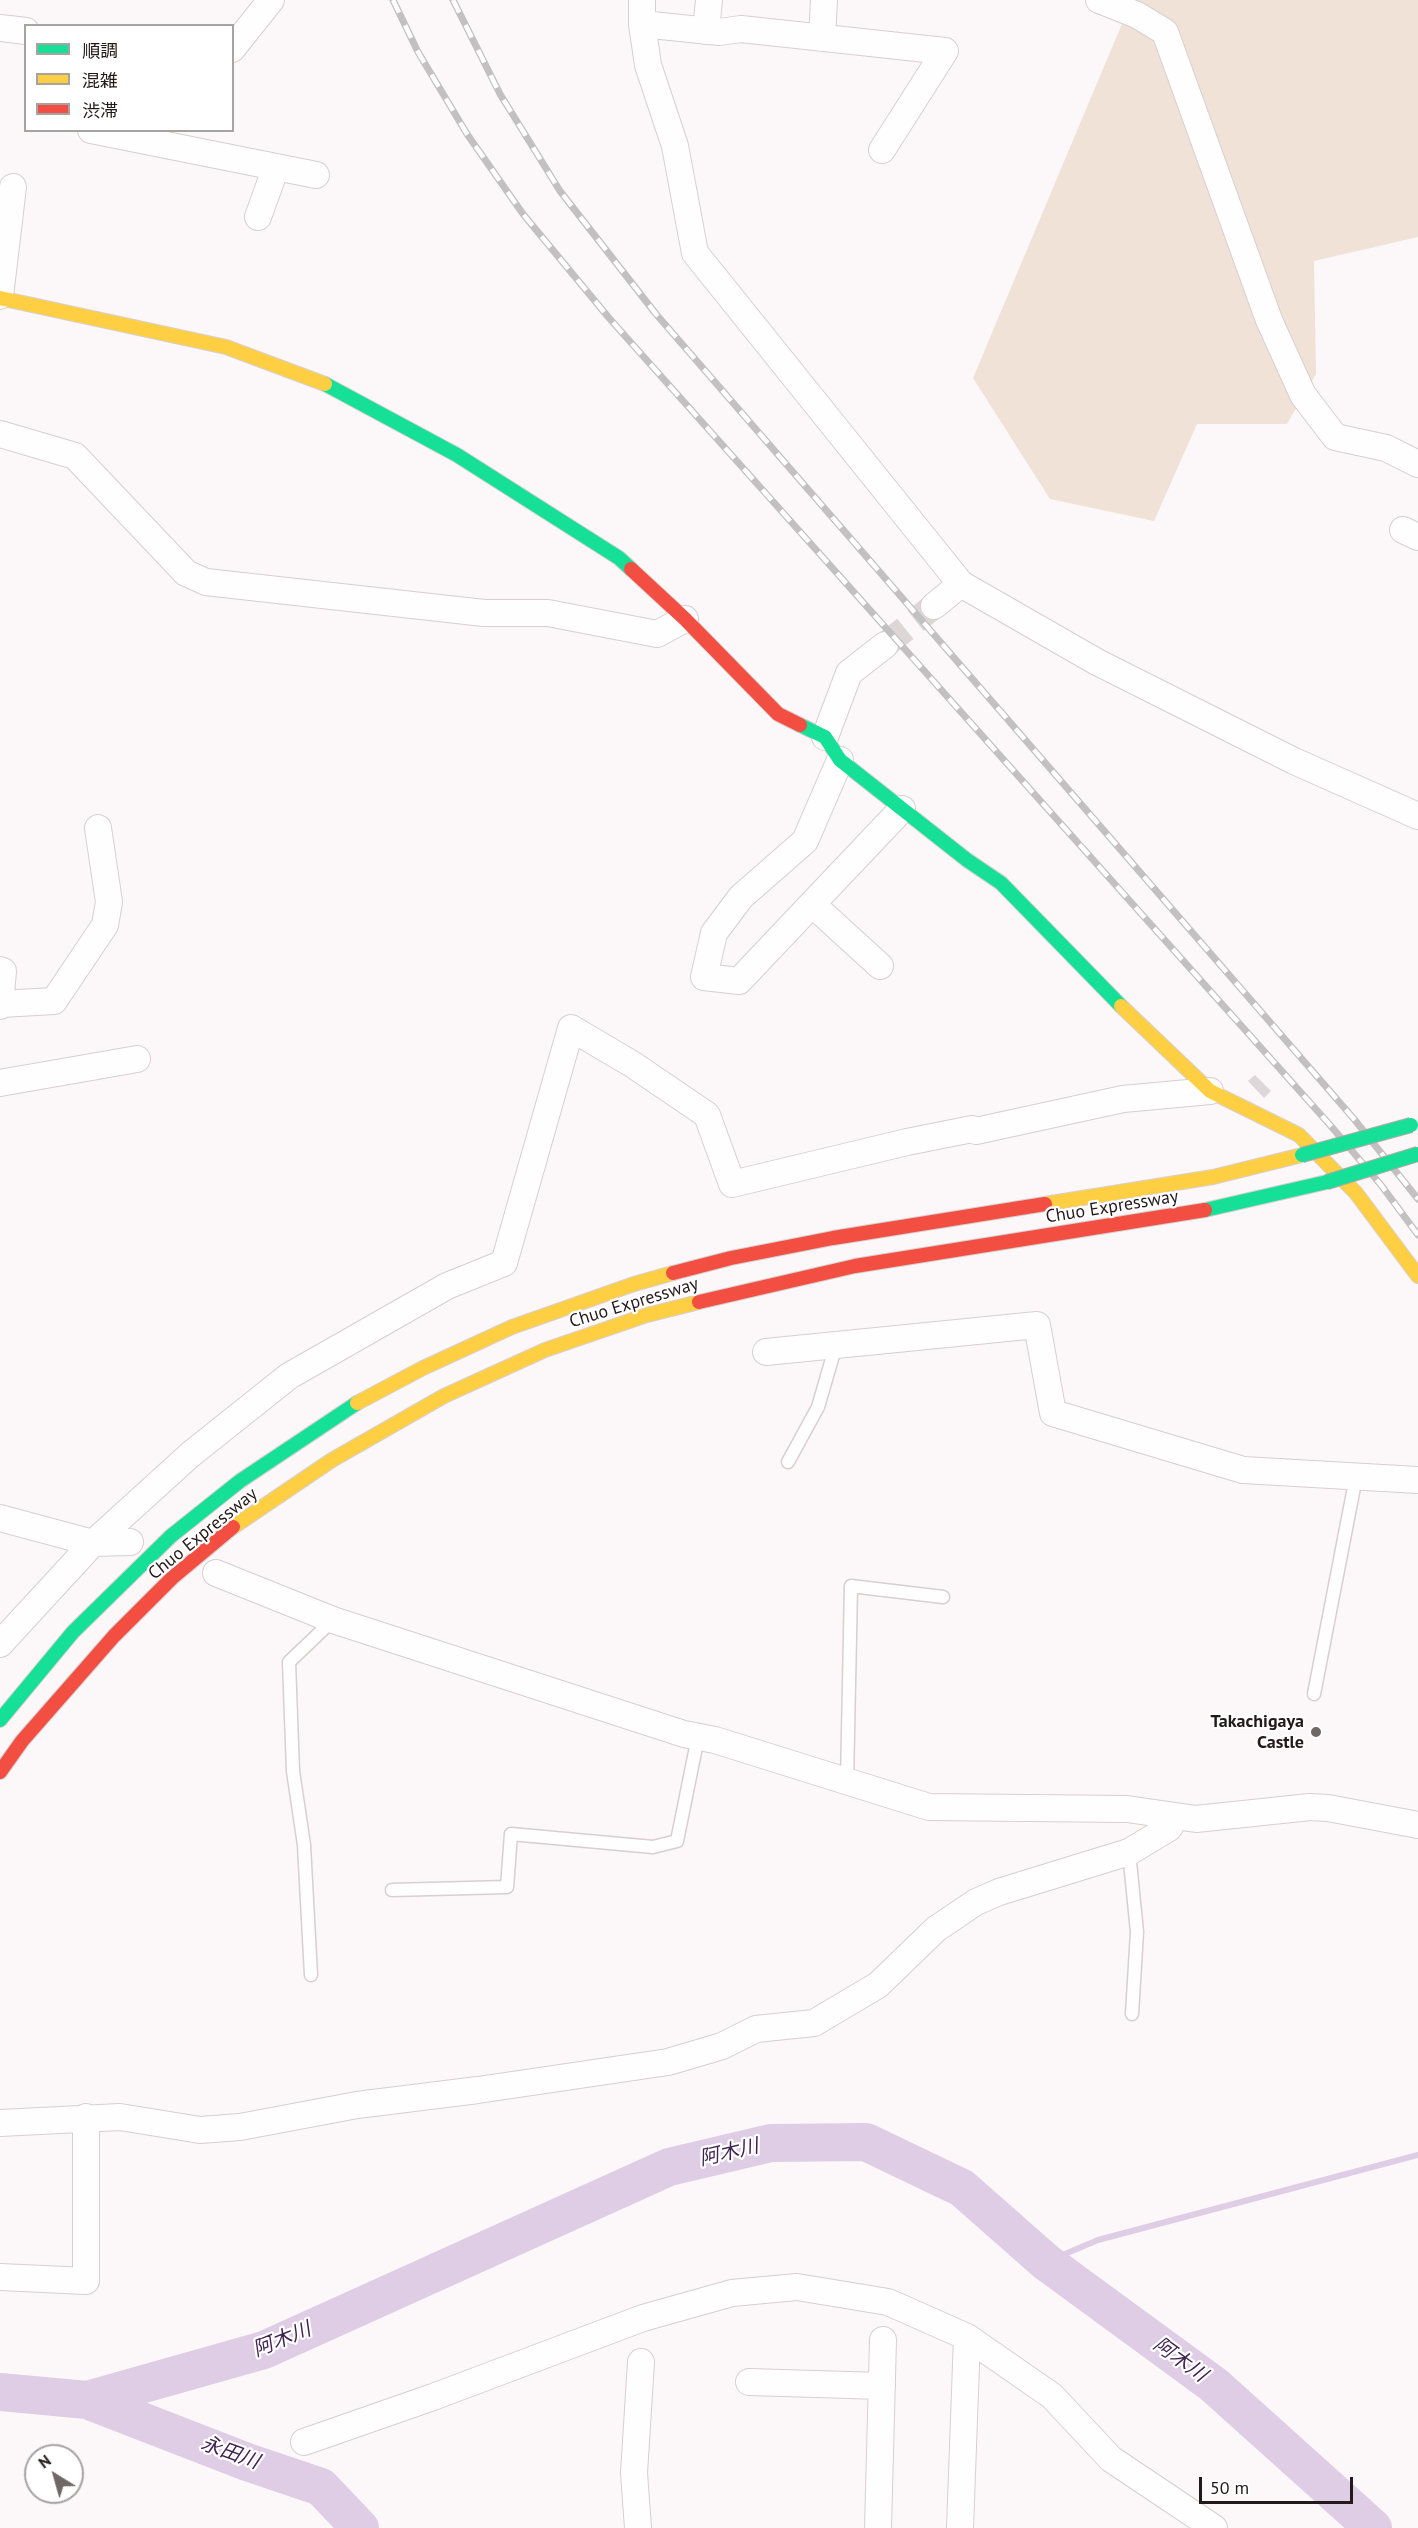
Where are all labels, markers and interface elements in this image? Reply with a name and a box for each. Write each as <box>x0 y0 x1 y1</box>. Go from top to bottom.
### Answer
legend <box>24 24 234 132</box>
text: 順調 <box>82 39 118 62</box>
text: 混雑 <box>82 69 118 92</box>
text: 渋滞 <box>82 99 118 122</box>
street label: Chuo Expressway <box>1044 1186 1180 1228</box>
street label: Chuo Expressway <box>567 1273 701 1333</box>
street label: Chuo Expressway <box>144 1483 262 1585</box>
place label: Takachigaya Castle <box>1210 1711 1304 1754</box>
marker: Takachigaya Castle <box>1309 1725 1323 1739</box>
water label: 阿木川 <box>697 2135 761 2171</box>
water label: 阿木川 <box>250 2318 314 2362</box>
water label: 阿木川 <box>1149 2333 1211 2387</box>
water label: 永田川 <box>198 2431 262 2475</box>
north arrow <box>24 2444 84 2504</box>
text: N <box>34 2450 55 2472</box>
scale bar <box>1202 2465 1356 2503</box>
text: 50 m <box>1210 2476 1249 2499</box>

